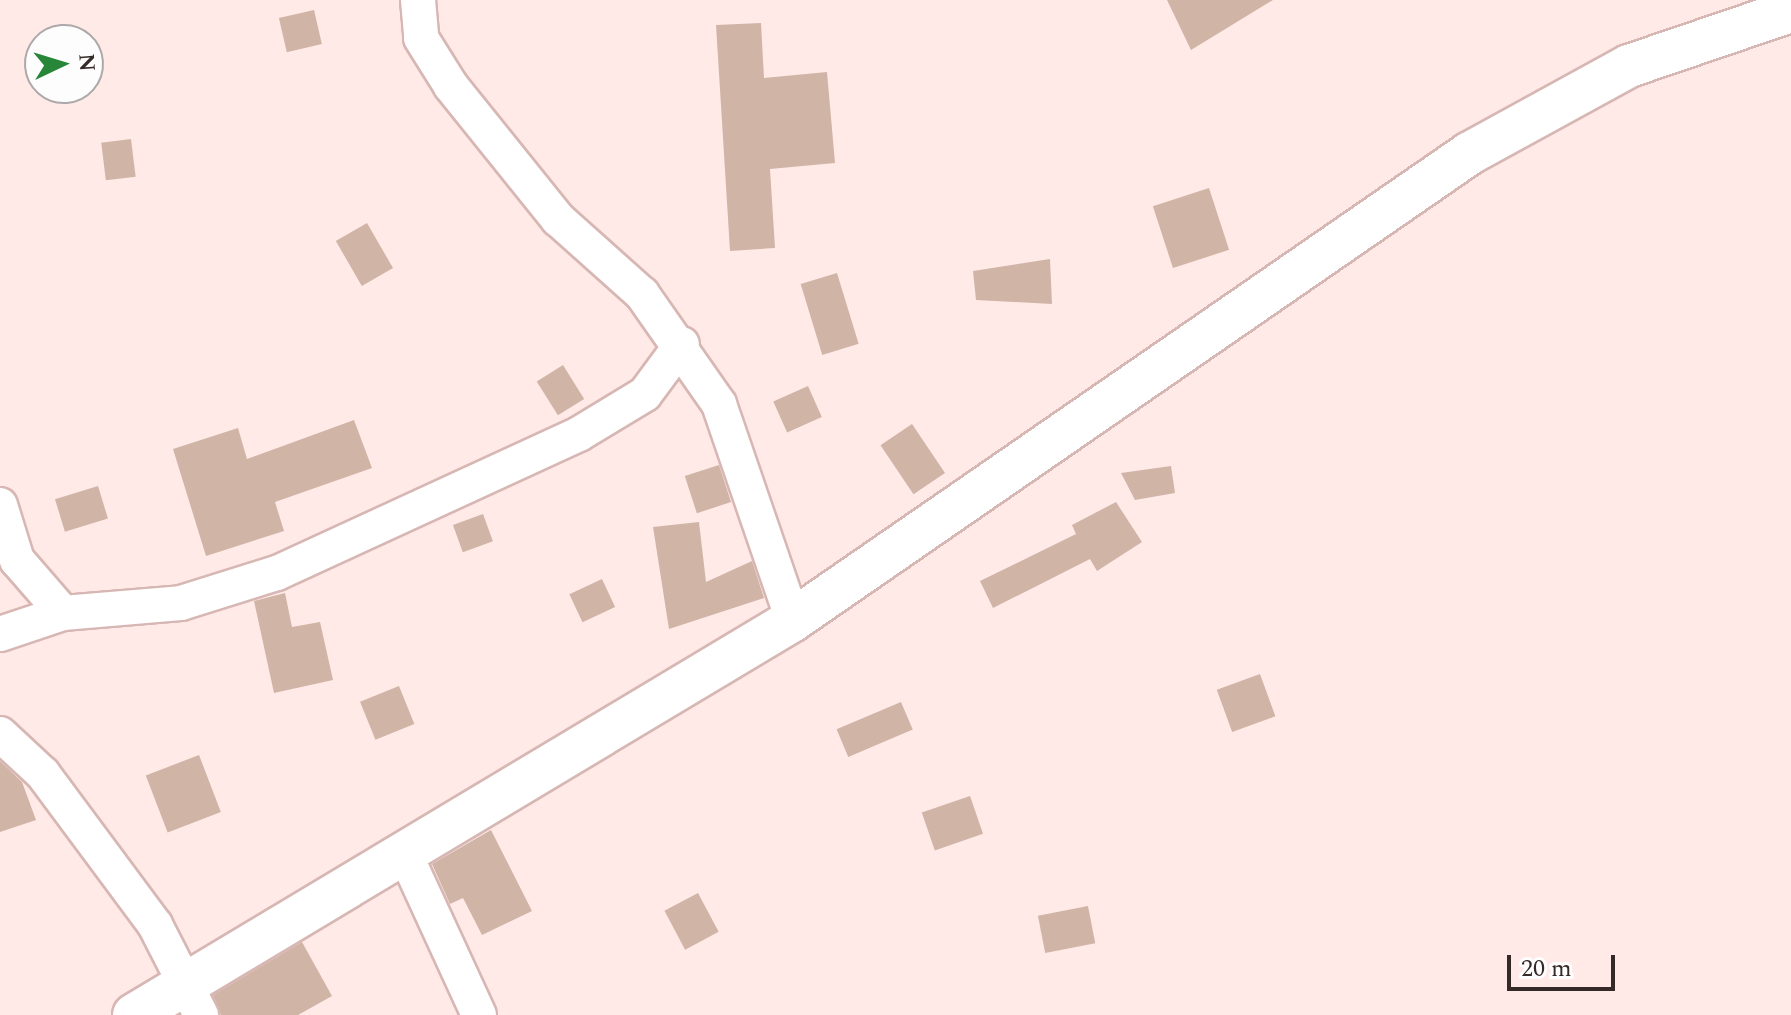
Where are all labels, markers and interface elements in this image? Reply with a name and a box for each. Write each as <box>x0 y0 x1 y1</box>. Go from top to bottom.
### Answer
north arrow <box>24 24 104 104</box>
text: N <box>69 52 104 73</box>
scale bar <box>1511 939 1619 989</box>
text: 20 m <box>1521 951 1572 987</box>

